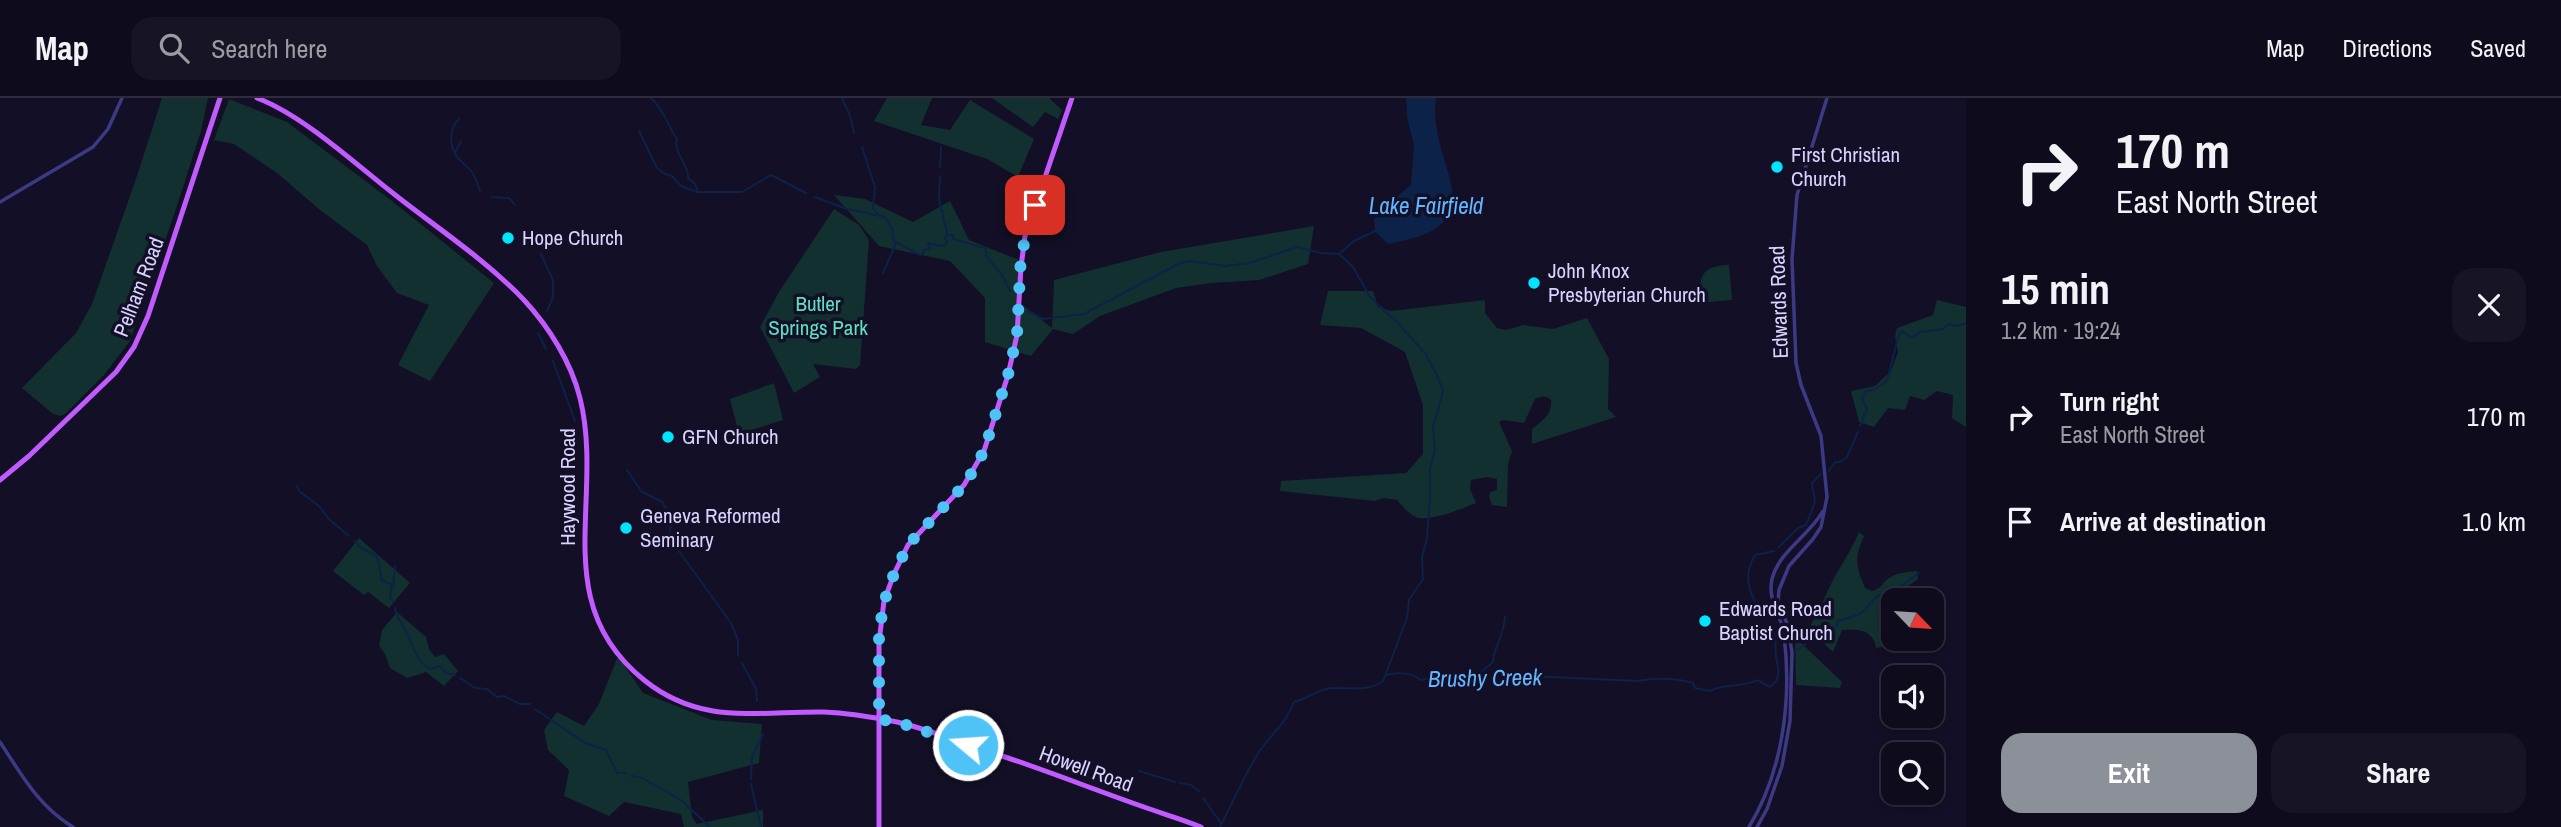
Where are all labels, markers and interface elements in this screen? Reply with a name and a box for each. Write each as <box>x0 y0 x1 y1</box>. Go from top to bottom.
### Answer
search box <box>131 17 621 80</box>
text: Map <box>35 26 89 70</box>
icon: search <box>155 29 193 67</box>
text: Search here <box>211 31 327 66</box>
text: Map <box>2266 32 2304 64</box>
text: Directions <box>2342 32 2432 64</box>
text: Saved <box>2470 32 2526 64</box>
text: 170 m <box>2116 117 2230 183</box>
icon: right <box>2001 126 2092 217</box>
place label: First Christian Church <box>1791 140 1900 193</box>
marker: First Christian Church <box>1769 159 1785 175</box>
pin <box>1005 175 1065 235</box>
text: East North Street <box>2116 180 2317 223</box>
icon: arrive <box>1016 186 1054 224</box>
water label: Lake Fairfield <box>1369 190 1484 221</box>
place label: Hope Church <box>522 223 623 252</box>
marker: Hope Church <box>500 230 516 246</box>
street label: Pelham Road <box>106 233 171 341</box>
street label: Edwards Road <box>1762 245 1795 359</box>
place label: John Knox Presbyterian Church <box>1548 256 1706 309</box>
text: 15 min <box>2001 261 2110 317</box>
button: close <box>2452 268 2526 342</box>
marker: John Knox Presbyterian Church <box>1526 275 1542 291</box>
park label: Butler Springs Park <box>768 289 868 342</box>
text: 1.2 km · 19:24 <box>2001 315 2121 346</box>
text: Turn right <box>2060 384 2159 419</box>
icon: right <box>2001 398 2039 436</box>
text: 170 m <box>2467 399 2526 434</box>
text: East North Street <box>2060 419 2205 450</box>
place label: GFN Church <box>682 422 779 451</box>
street label: Haywood Road <box>553 428 582 546</box>
marker: GFN Church <box>660 429 676 445</box>
place label: Geneva Reformed Seminary <box>640 501 781 554</box>
icon: arrive <box>2001 503 2039 541</box>
text: Arrive at destination <box>2060 504 2266 539</box>
text: 1.0 km <box>2462 504 2526 539</box>
marker: Geneva Reformed Seminary <box>618 520 634 536</box>
north arrow <box>1881 588 1944 651</box>
map controls <box>1881 588 1944 805</box>
place label: Edwards Road Baptist Church <box>1719 594 1833 647</box>
marker: Edwards Road Baptist Church <box>1697 613 1713 629</box>
water label: Brushy Creek <box>1428 661 1544 694</box>
button: sound <box>1881 665 1944 728</box>
position arrow <box>931 708 1005 782</box>
button: Exit <box>2001 733 2257 813</box>
button: Share <box>2271 733 2526 813</box>
street label: Howell Road <box>1035 738 1137 799</box>
button: search <box>1881 742 1944 805</box>

